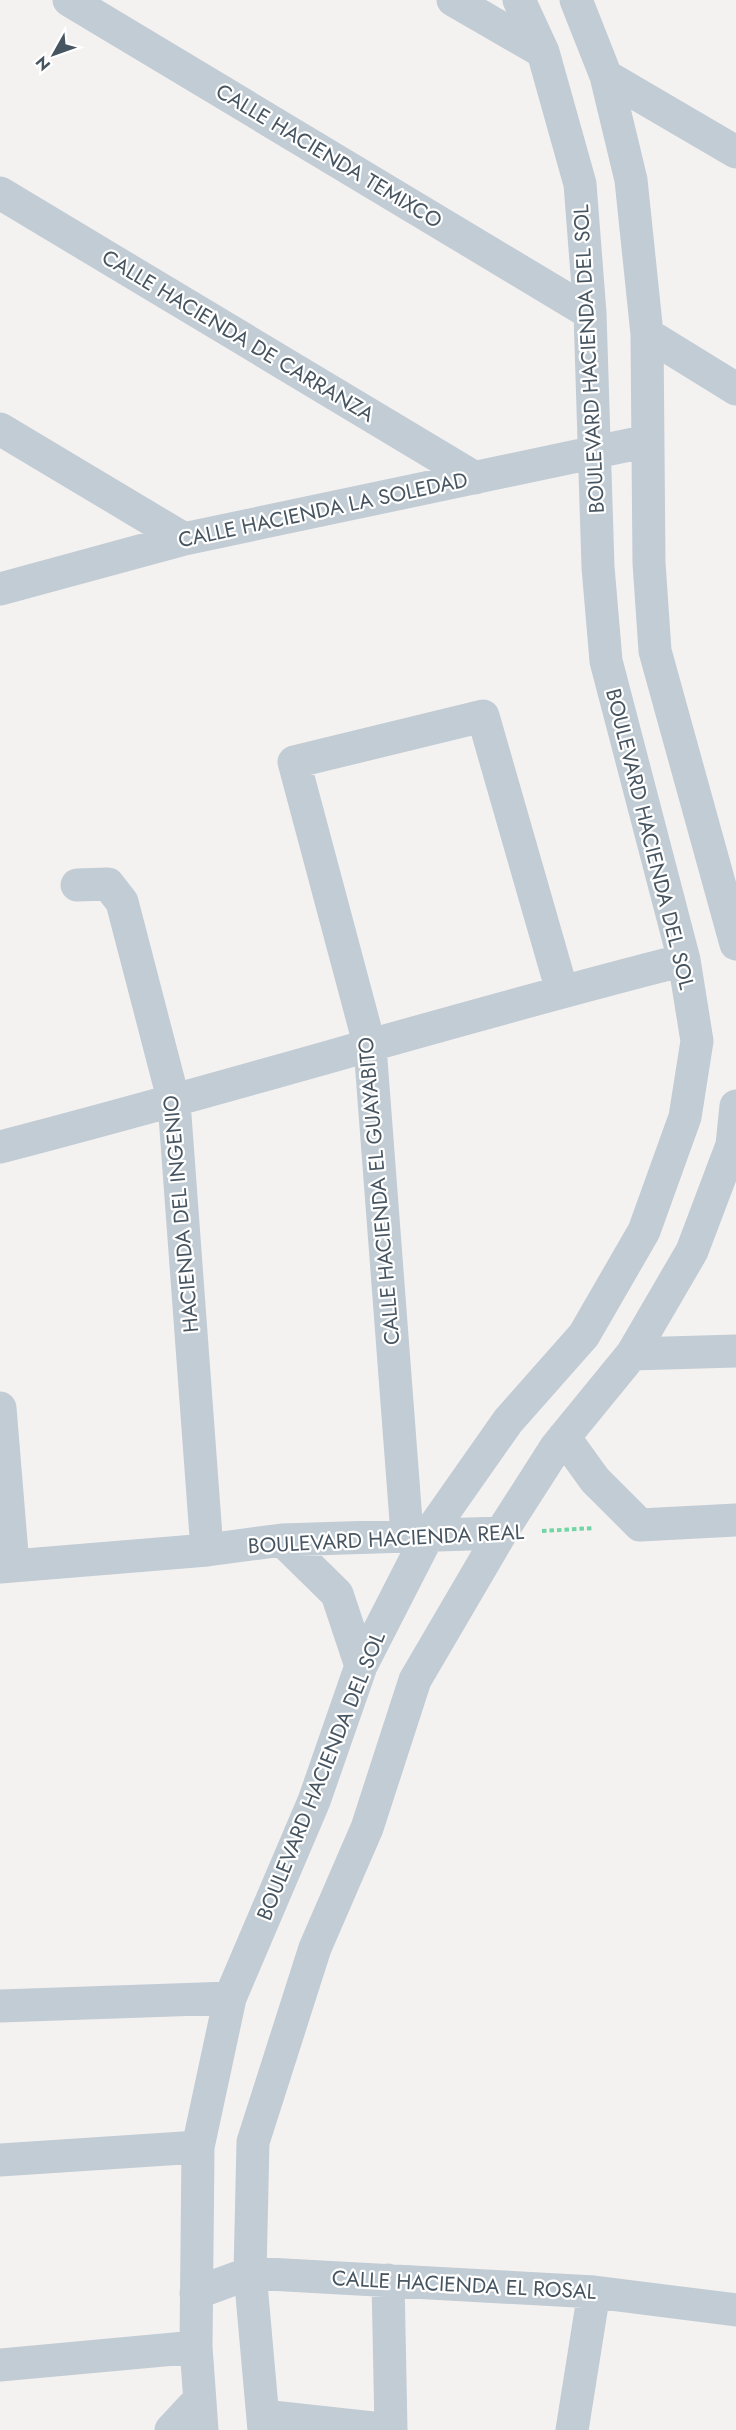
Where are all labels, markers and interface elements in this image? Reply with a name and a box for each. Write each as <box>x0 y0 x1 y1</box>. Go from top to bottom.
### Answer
north arrow <box>24 24 84 84</box>
text: N <box>30 51 56 76</box>
street label: CALLE HACIENDA TEMIXCO <box>210 76 448 236</box>
street label: BOULEVARD HACIENDA DEL SOL <box>566 203 612 514</box>
street label: CALLE HACIENDA DE CARRANZA <box>96 243 380 430</box>
street label: CALLE HACIENDA LA SOLEDAD <box>175 465 471 555</box>
street label: BOULEVARD HACIENDA DEL SOL <box>598 685 702 993</box>
street label: CALLE HACIENDA EL GUAYABITO <box>351 1036 407 1346</box>
street label: HACIENDA DEL INGENIO <box>156 1094 206 1334</box>
street label: BOULEVARD HACIENDA REAL <box>247 1517 525 1561</box>
street label: BOULEVARD HACIENDA DEL SOL <box>249 1627 393 1925</box>
street label: CALLE HACIENDA EL ROSAL <box>331 2263 597 2307</box>

